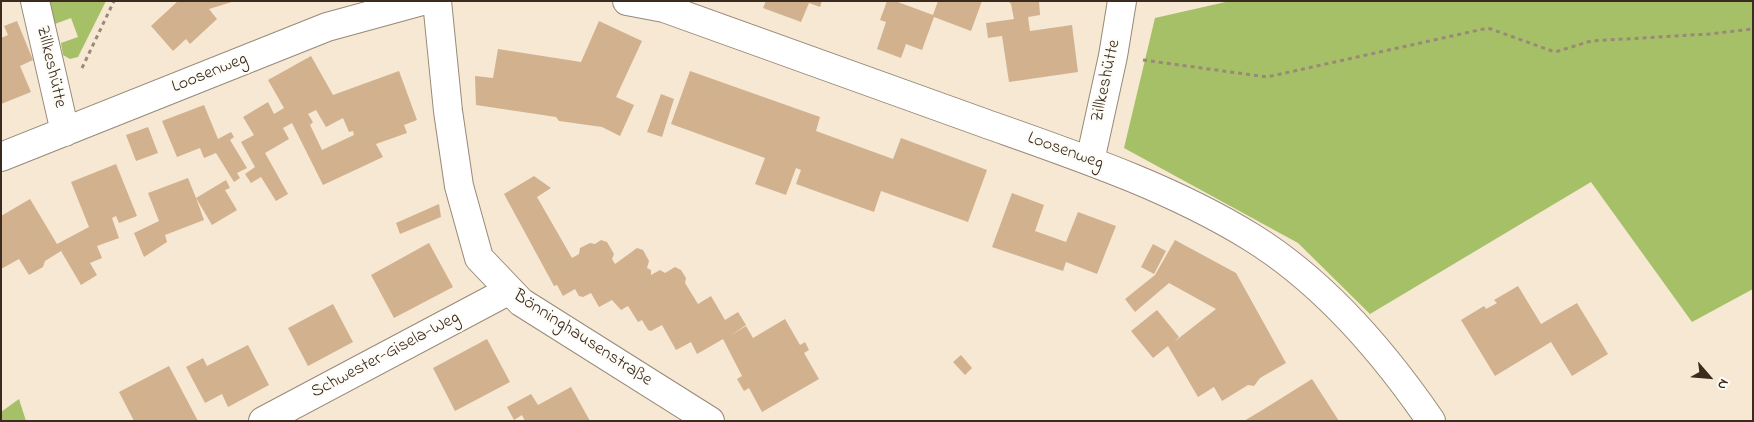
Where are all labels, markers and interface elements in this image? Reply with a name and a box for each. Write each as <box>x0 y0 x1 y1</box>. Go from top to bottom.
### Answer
street label: Zillkeshütte <box>30 24 70 110</box>
street label: Zillkeshütte <box>1088 38 1126 124</box>
street label: Loosenweg <box>169 49 251 99</box>
street label: Loosenweg <box>1024 128 1106 176</box>
street label: Bönninghausenstraße <box>508 286 656 392</box>
street label: Schwester-Gisela-Weg <box>308 308 464 404</box>
north arrow <box>1684 352 1734 402</box>
text: N <box>1711 375 1734 393</box>

